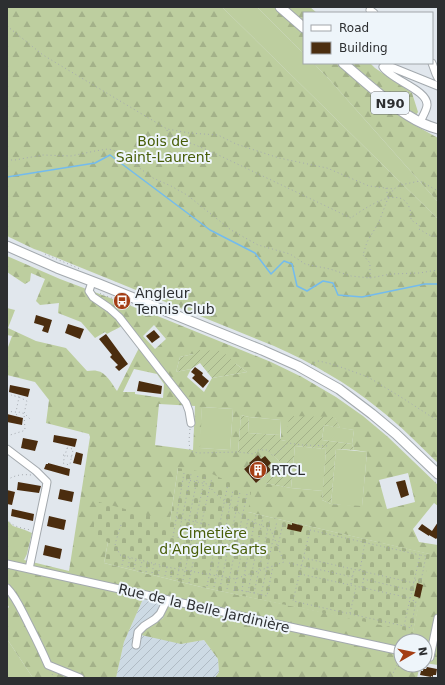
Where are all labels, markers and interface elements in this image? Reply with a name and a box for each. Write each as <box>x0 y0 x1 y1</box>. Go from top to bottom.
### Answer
legend <box>303 12 433 64</box>
text: Road <box>339 21 369 35</box>
text: Building <box>339 41 388 55</box>
road number: N90 <box>371 92 409 114</box>
park label: Bois de Saint-Laurent <box>116 133 211 165</box>
place label: Angleur Tennis Club <box>134 285 215 317</box>
bus stop icon: Angleur Tennis Club <box>112 291 132 311</box>
building icon: RTCL <box>248 460 268 480</box>
place label: RTCL <box>271 462 305 478</box>
park label: Cimetière d'Angleur-Sarts <box>159 525 267 557</box>
street label: Rue de la Belle Jardinière <box>117 580 291 636</box>
north arrow <box>393 633 433 673</box>
text: N <box>415 646 430 657</box>

